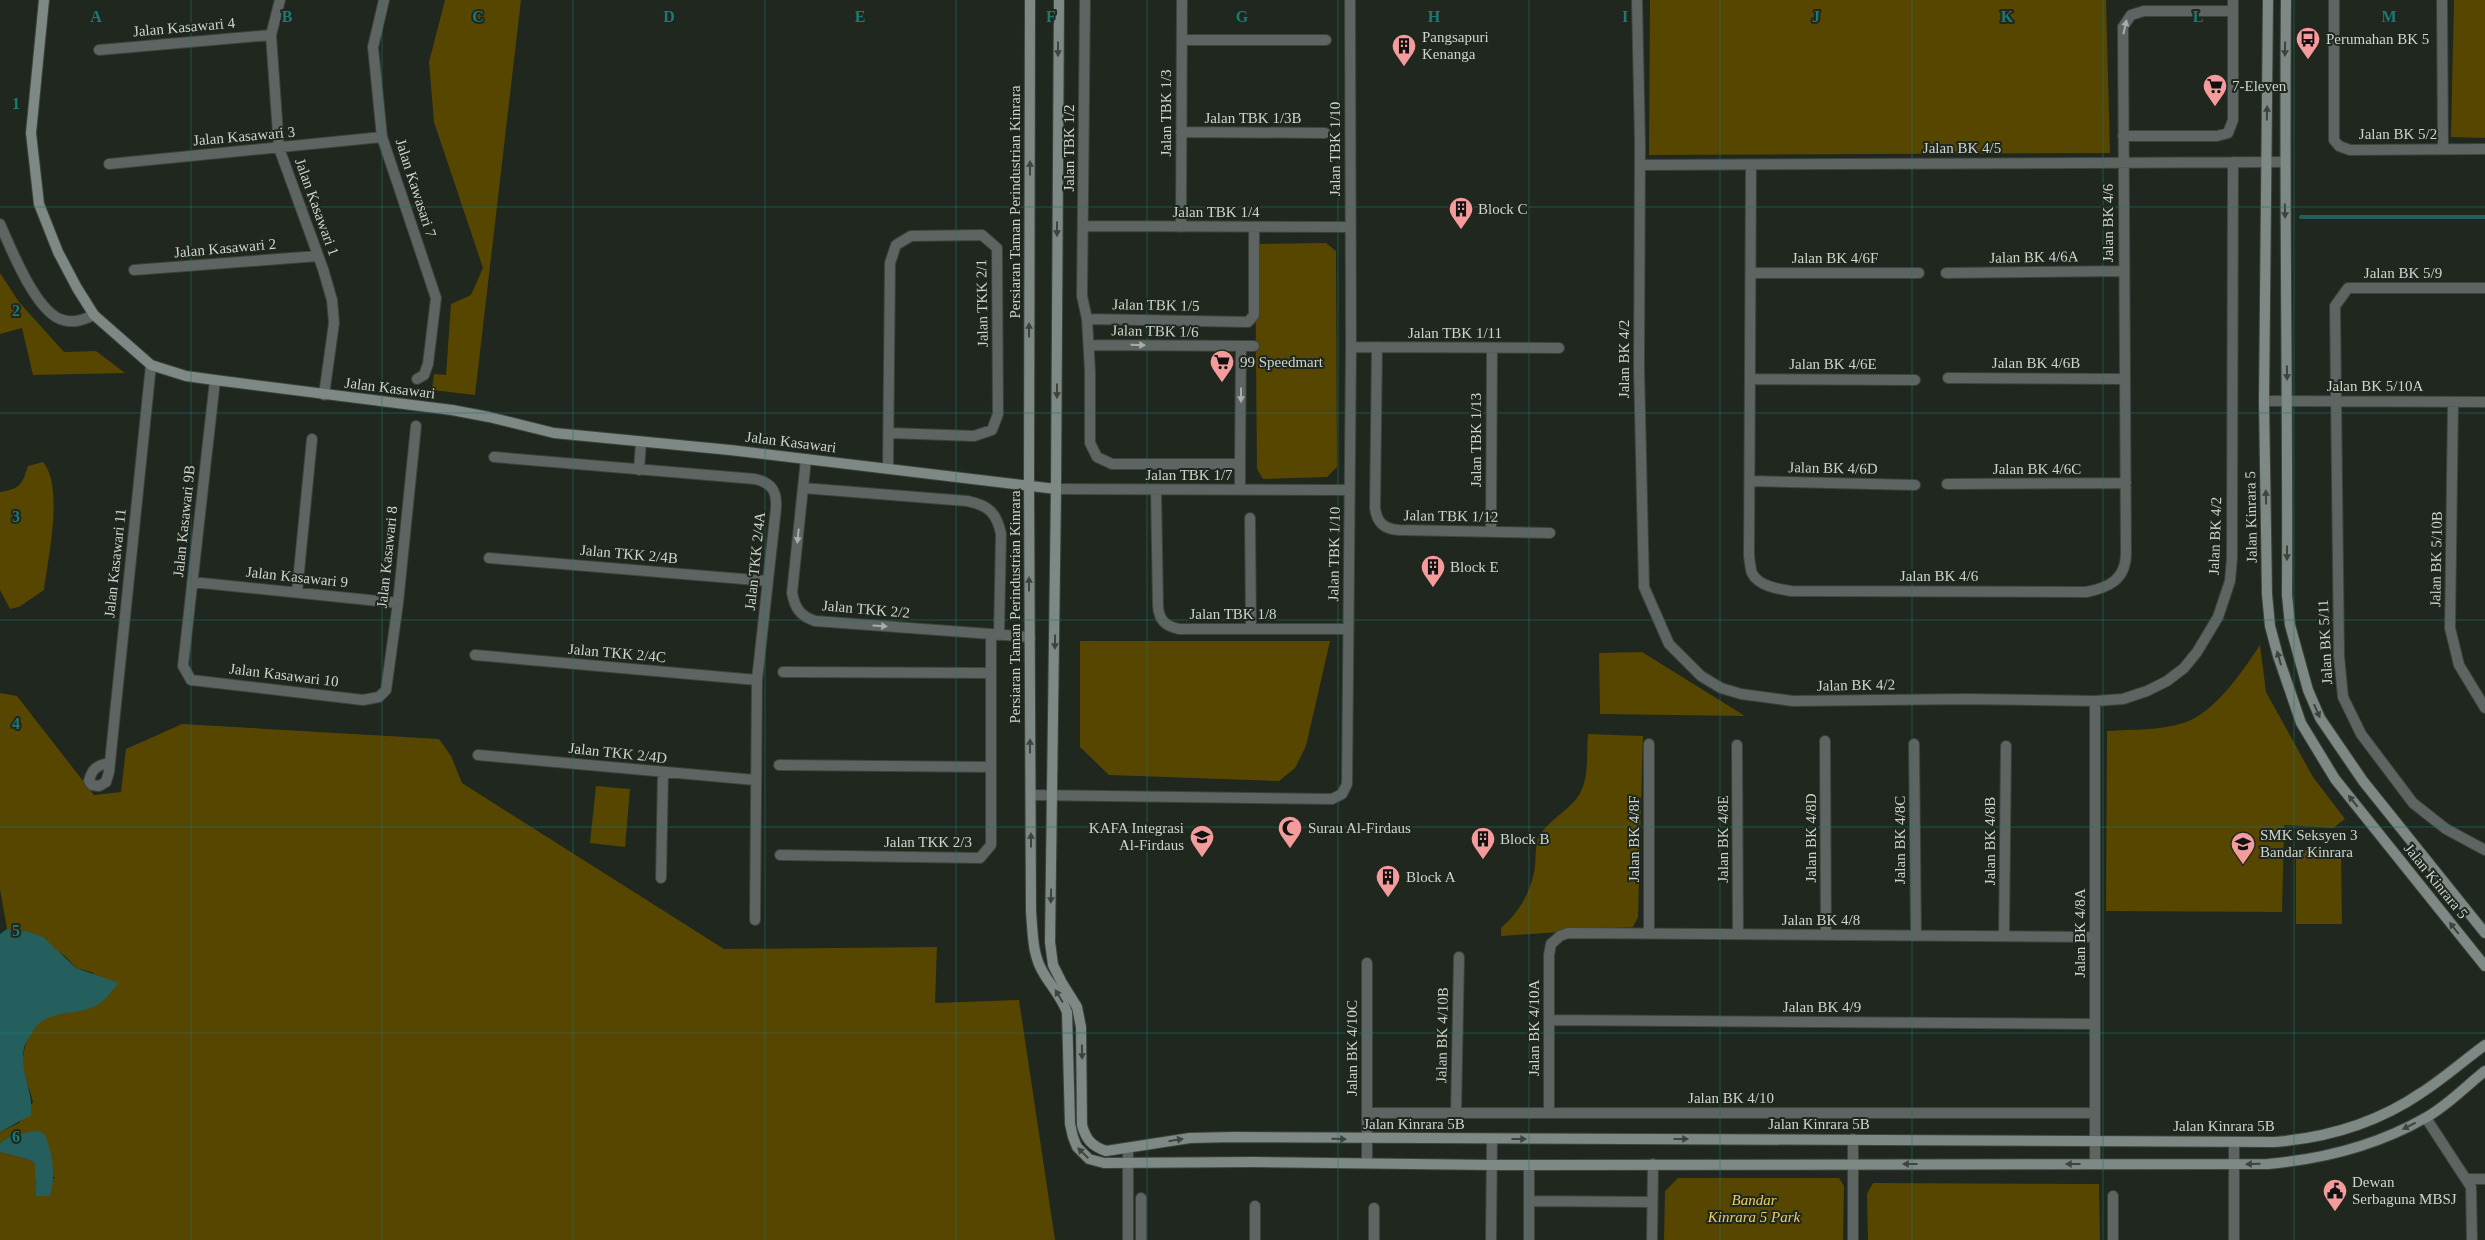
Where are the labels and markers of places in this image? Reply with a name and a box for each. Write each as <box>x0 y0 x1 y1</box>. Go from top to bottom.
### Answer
bus stop icon: Perumahan BK 5 <box>2295 26 2321 60</box>
place label: Pangsapuri Kenanga <box>1422 29 1489 62</box>
place label: Perumahan BK 5 <box>2326 31 2429 47</box>
building icon: Pangsapuri Kenanga <box>1391 33 1417 67</box>
supermarket icon: 7-Eleven <box>2202 73 2228 107</box>
place label: 7-Eleven <box>2232 78 2287 94</box>
building icon: Block C <box>1448 196 1474 230</box>
place label: Block C <box>1478 201 1528 217</box>
supermarket icon: 99 Speedmart <box>1209 349 1235 383</box>
place label: 99 Speedmart <box>1240 354 1324 370</box>
building icon: Block E <box>1420 554 1446 588</box>
place label: Block E <box>1450 559 1499 575</box>
mosque icon: Surau Al-Firdaus <box>1277 815 1303 849</box>
place label: KAFA Integrasi Al-Firdaus <box>1089 820 1184 853</box>
place label: Surau Al-Firdaus <box>1308 820 1411 836</box>
school or university icon: KAFA Integrasi Al-Firdaus <box>1189 824 1215 858</box>
building icon: Block B <box>1470 826 1496 860</box>
place label: SMK Seksyen 3 Bandar Kinrara <box>2260 827 2358 860</box>
place label: Block B <box>1500 831 1550 847</box>
school or university icon: SMK Seksyen 3 Bandar Kinrara <box>2230 831 2256 865</box>
building icon: Block A <box>1375 864 1401 898</box>
place label: Block A <box>1406 869 1456 885</box>
place label: Dewan Serbaguna MBSJ <box>2352 1174 2457 1207</box>
public building icon: Dewan Serbaguna MBSJ <box>2322 1178 2348 1212</box>

